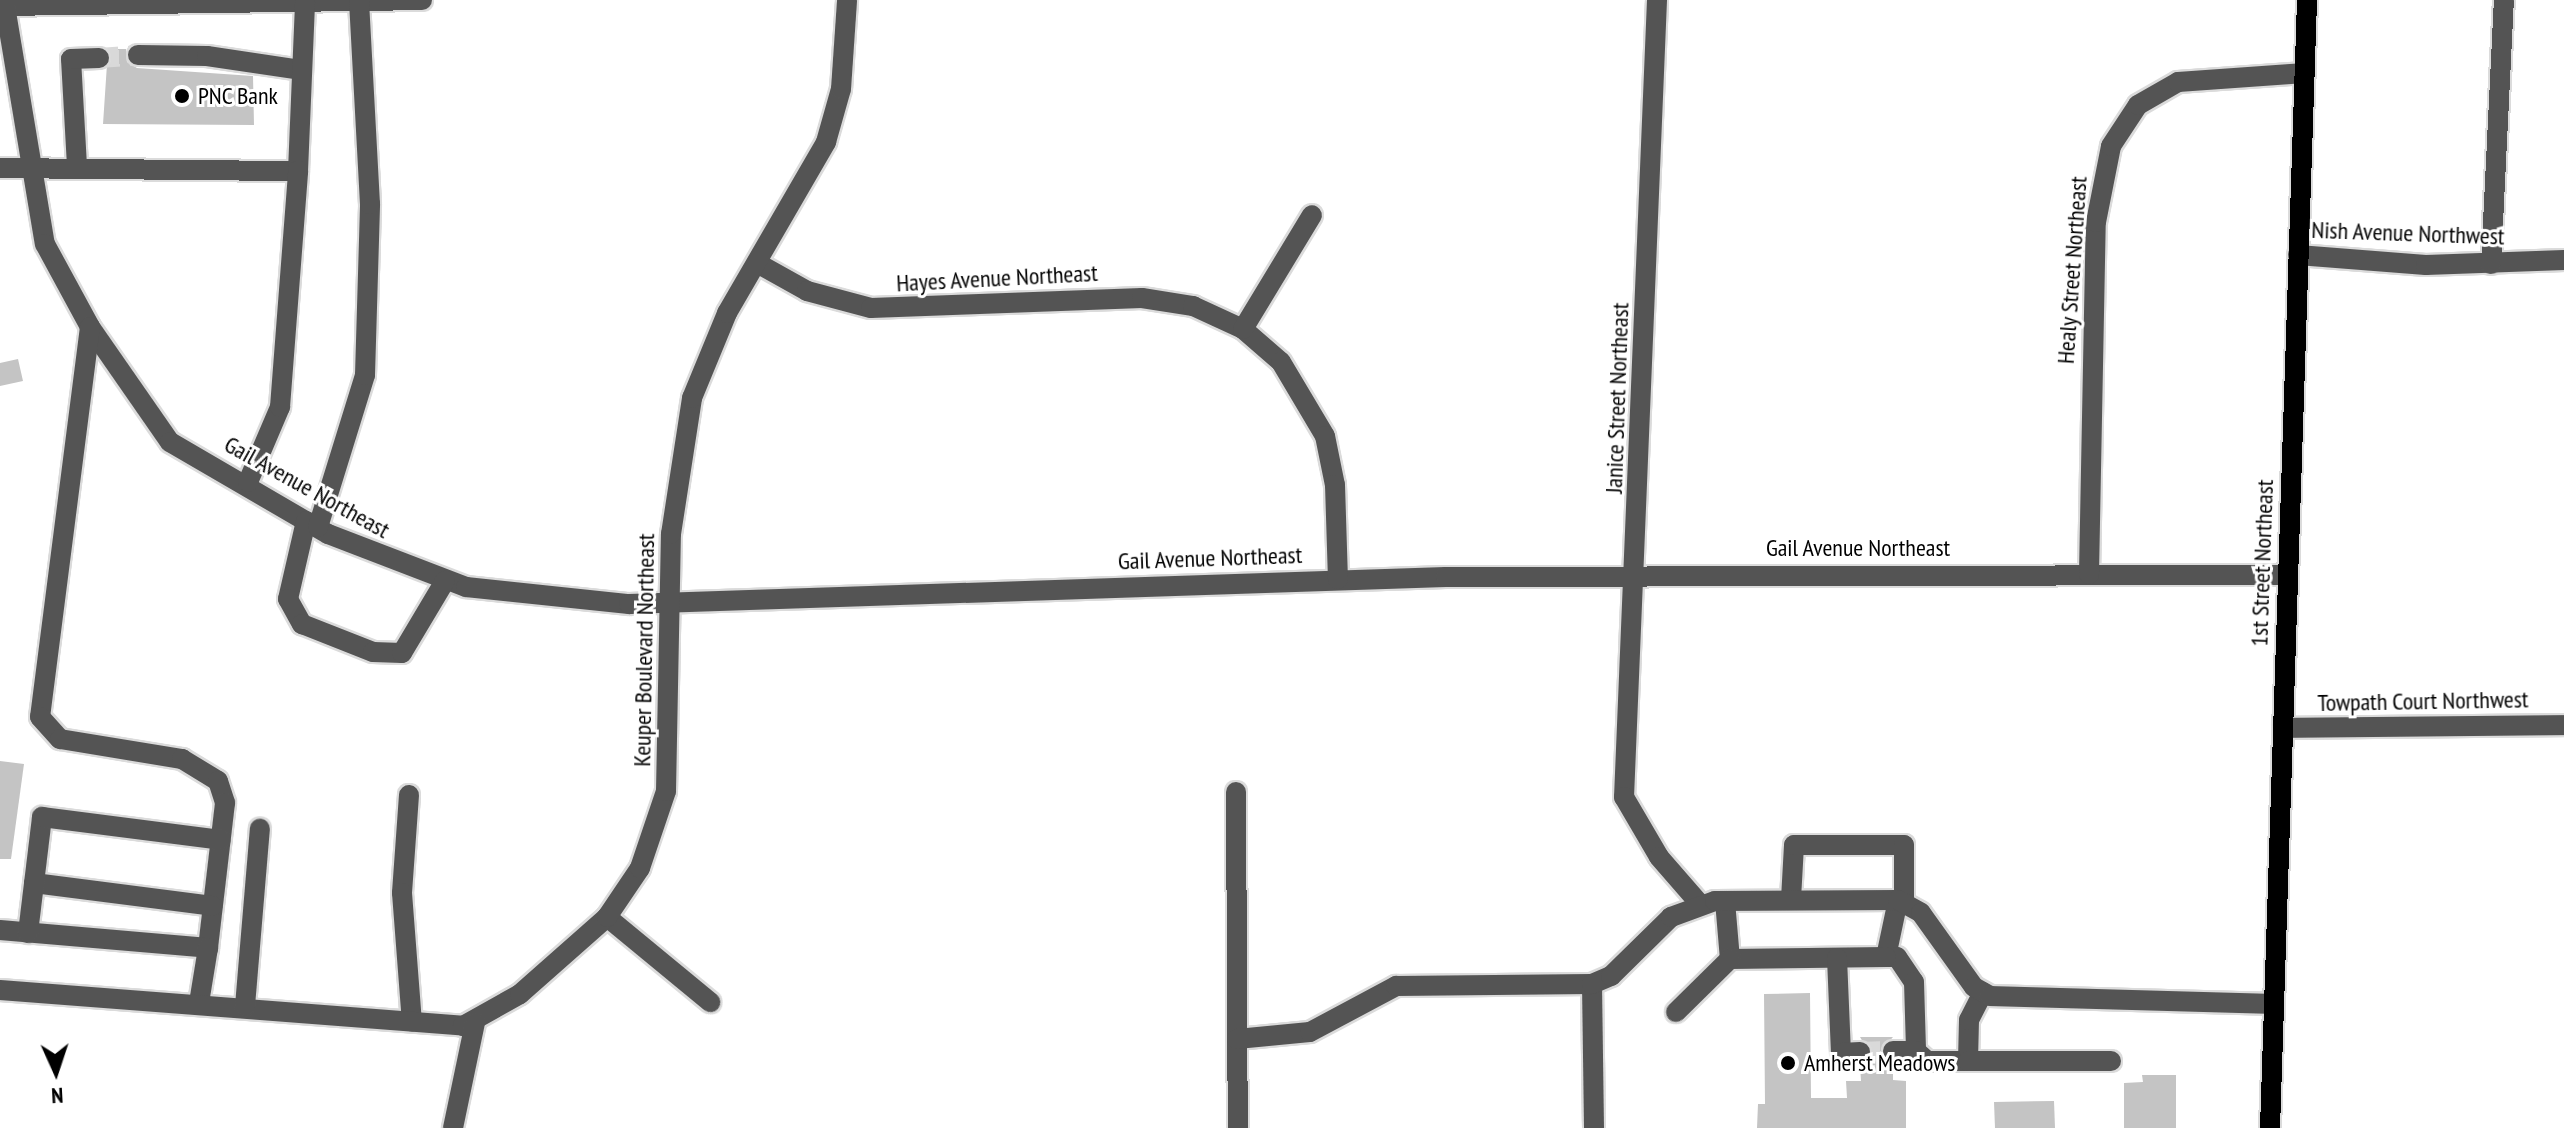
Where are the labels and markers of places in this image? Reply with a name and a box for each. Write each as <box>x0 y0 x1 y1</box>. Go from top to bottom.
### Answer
place label: PNC Bank <box>198 82 279 110</box>
marker: PNC Bank <box>173 87 191 105</box>
place label: Amherst Meadows <box>1804 1049 1955 1077</box>
marker: Amherst Meadows <box>1779 1054 1797 1072</box>

